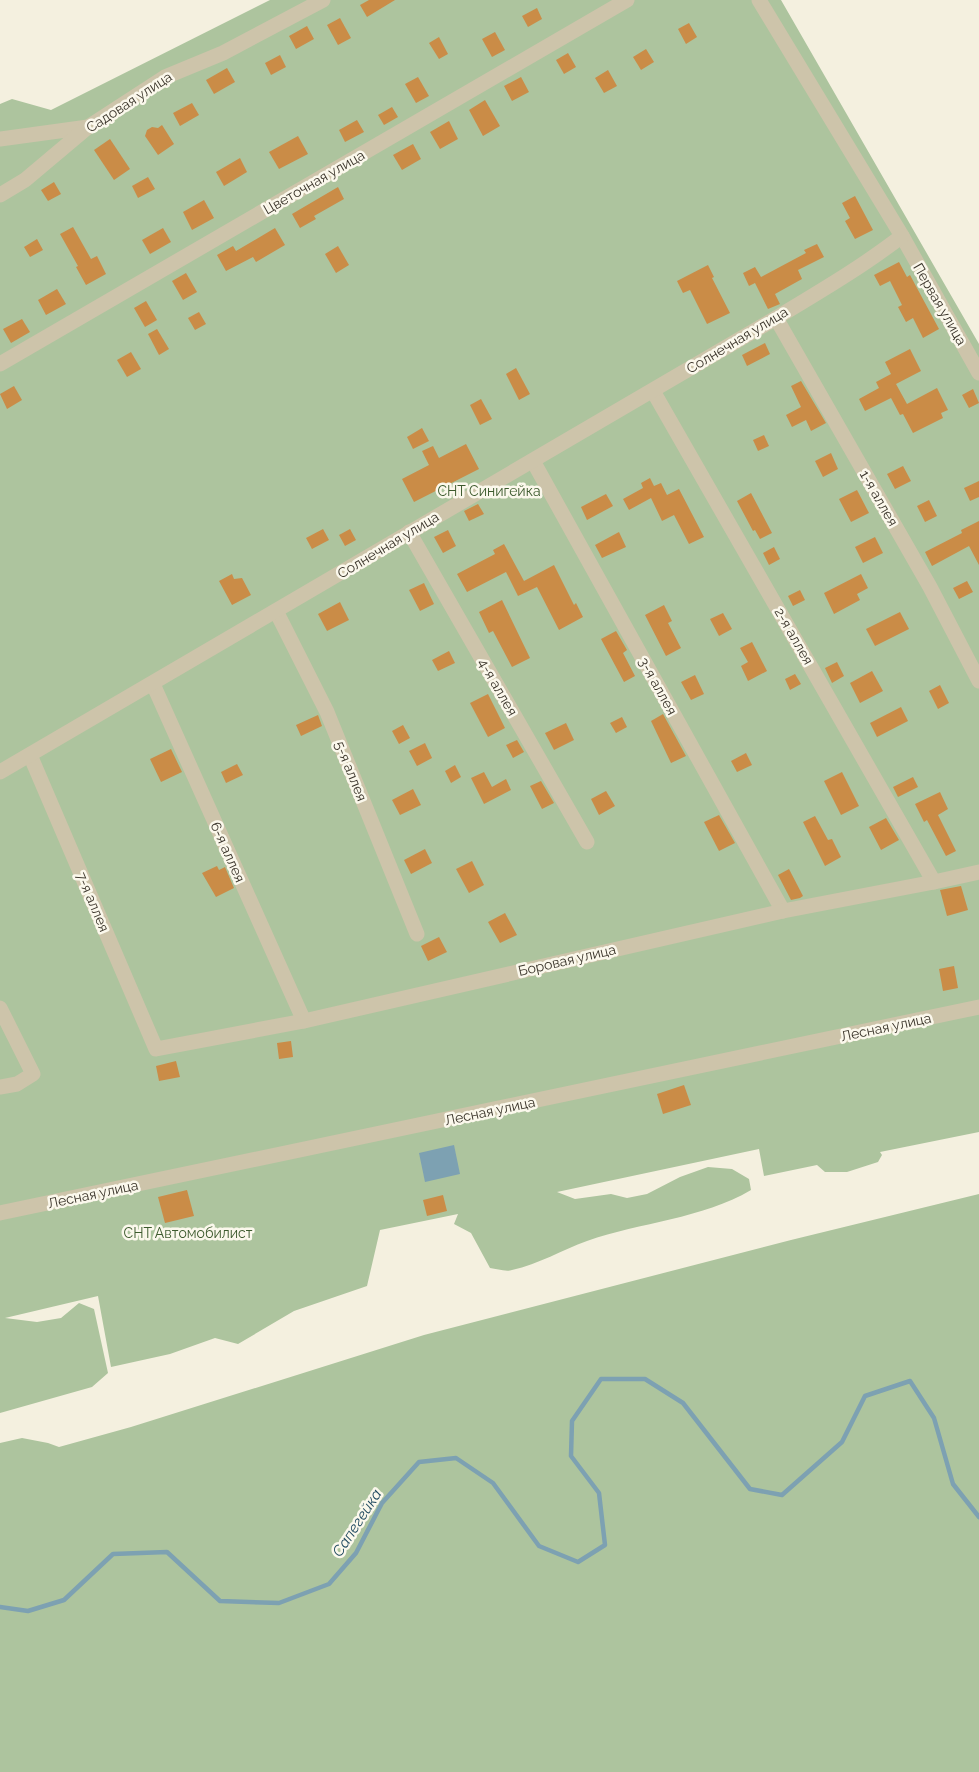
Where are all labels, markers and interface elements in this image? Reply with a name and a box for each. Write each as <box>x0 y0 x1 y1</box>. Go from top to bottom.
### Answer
street label: Садовая улица <box>83 68 175 136</box>
street label: Цветочная улица <box>261 147 367 217</box>
street label: Первая улица <box>910 260 970 348</box>
street label: Солнечная улица <box>683 303 791 377</box>
street label: 1-я аллея <box>857 467 901 529</box>
park label: СНТ Синигейка <box>437 483 541 499</box>
street label: Солнечная улица <box>334 508 442 582</box>
street label: 2-я аллея <box>771 605 817 667</box>
street label: 3-я аллея <box>636 654 680 718</box>
street label: 4-я аллея <box>475 656 521 718</box>
street label: 5-я аллея <box>332 739 370 803</box>
street label: 6-я аллея <box>208 819 248 885</box>
street label: 7-я аллея <box>73 870 113 934</box>
street label: Боровая улица <box>517 941 617 979</box>
street label: Лесная улица <box>839 1010 933 1044</box>
street label: Лесная улица <box>443 1094 537 1128</box>
street label: Лесная улица <box>46 1177 140 1211</box>
park label: СНТ Автомобилист <box>124 1225 253 1241</box>
water label: Сапегейка <box>329 1486 385 1560</box>

